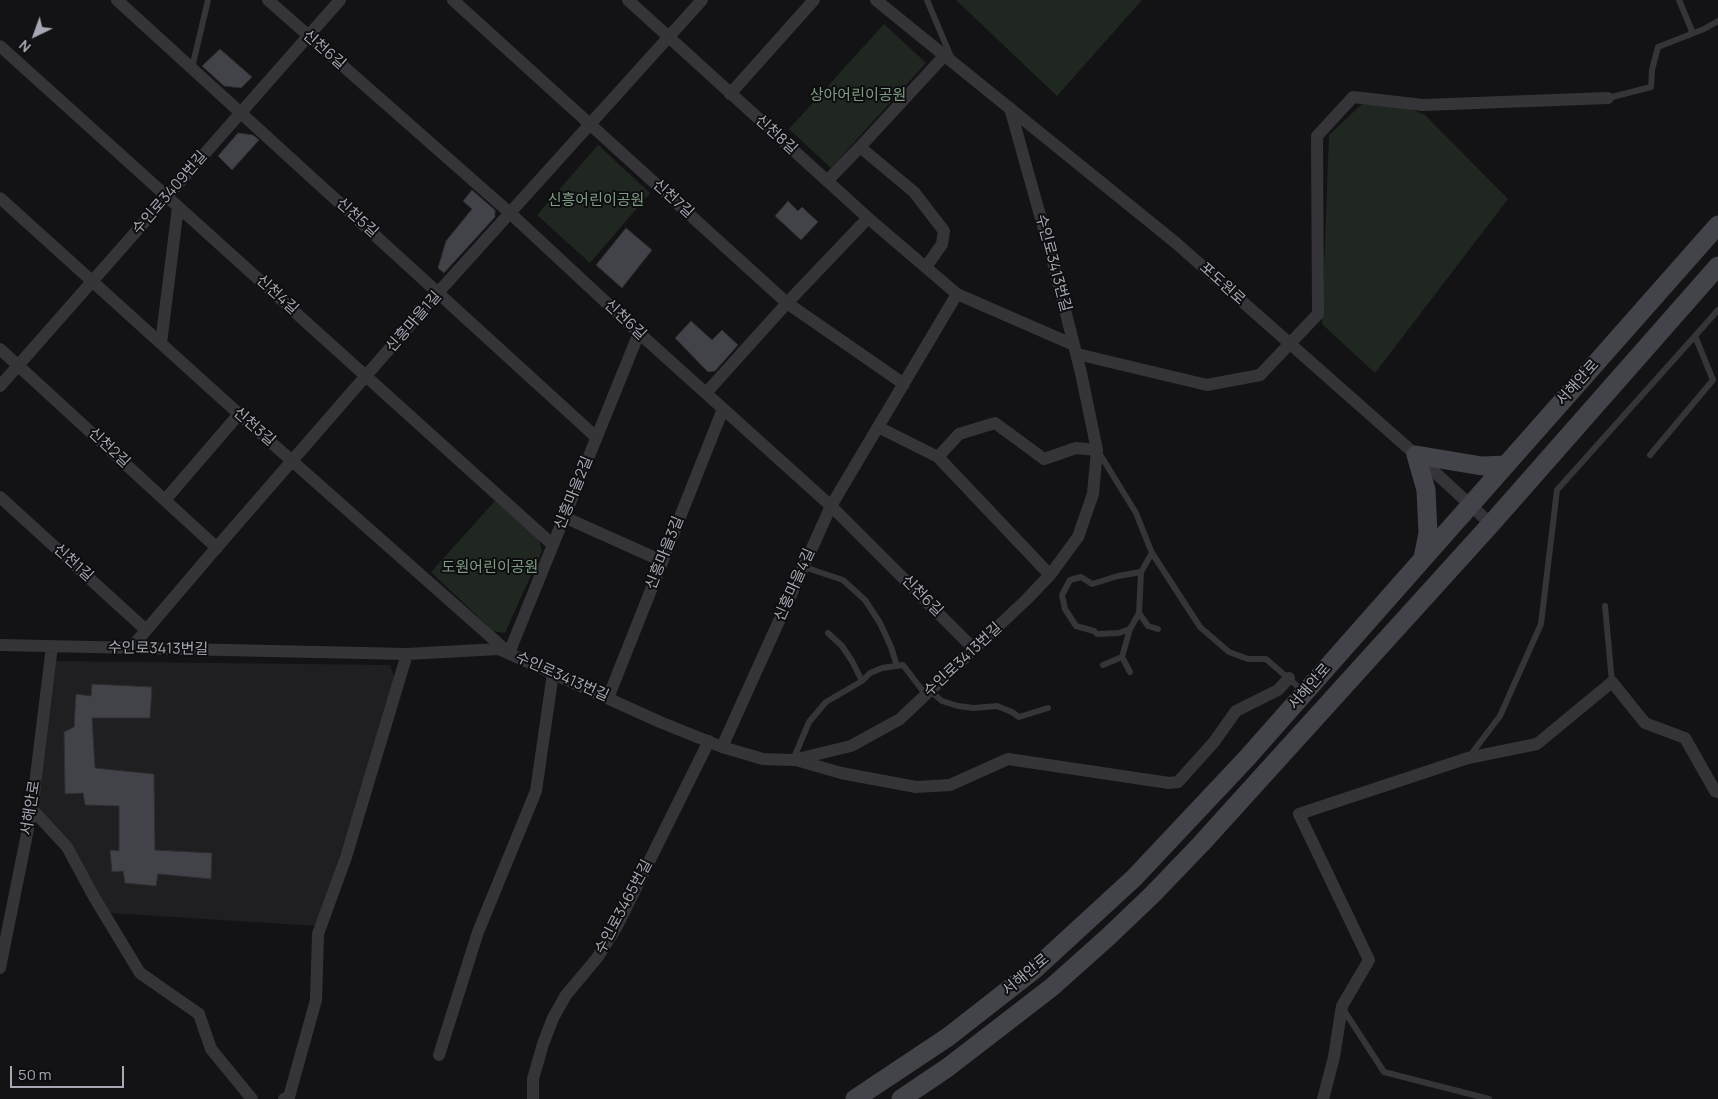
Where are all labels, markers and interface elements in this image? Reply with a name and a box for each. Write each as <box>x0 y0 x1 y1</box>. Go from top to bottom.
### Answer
north arrow <box>10 10 60 60</box>
street label: 신천6길 <box>299 27 349 73</box>
text: N <box>15 36 35 57</box>
park label: 상아어린이공원 <box>810 87 906 105</box>
street label: 신천8길 <box>751 112 801 158</box>
street label: 수인로3409번길 <box>129 148 211 238</box>
street label: 신천7길 <box>649 176 697 222</box>
park label: 신흥어린이공원 <box>548 192 644 210</box>
street label: 신천5길 <box>332 195 382 241</box>
street label: 수인로3413번길 <box>1031 212 1075 314</box>
street label: 포도원로 <box>1195 259 1249 309</box>
street label: 신천4길 <box>252 272 302 318</box>
street label: 신흥마을1길 <box>383 288 445 356</box>
street label: 신천6길 <box>600 296 650 344</box>
street label: 서해안로 <box>1553 356 1603 410</box>
street label: 신천3길 <box>229 404 279 450</box>
street label: 신천2길 <box>85 424 133 472</box>
street label: 신흥마을2길 <box>551 454 597 532</box>
street label: 신흥마을3길 <box>642 514 688 592</box>
street label: 신천1길 <box>49 541 97 585</box>
street label: 신흥마을4길 <box>771 546 819 624</box>
park label: 도원어린이공원 <box>442 559 538 577</box>
street label: 신천6길 <box>898 572 946 620</box>
street label: 수인로3413번길 <box>920 619 1006 701</box>
street label: 수인로3413번길 <box>108 639 208 659</box>
street label: 수인로3413번길 <box>513 648 611 706</box>
street label: 서해안로 <box>1285 660 1335 714</box>
street label: 서해안로 <box>18 779 44 837</box>
street label: 수인로3465번길 <box>592 857 656 957</box>
street label: 서해안로 <box>999 950 1053 1000</box>
scale bar <box>12 1056 126 1088</box>
text: 50 m <box>18 1064 52 1085</box>

